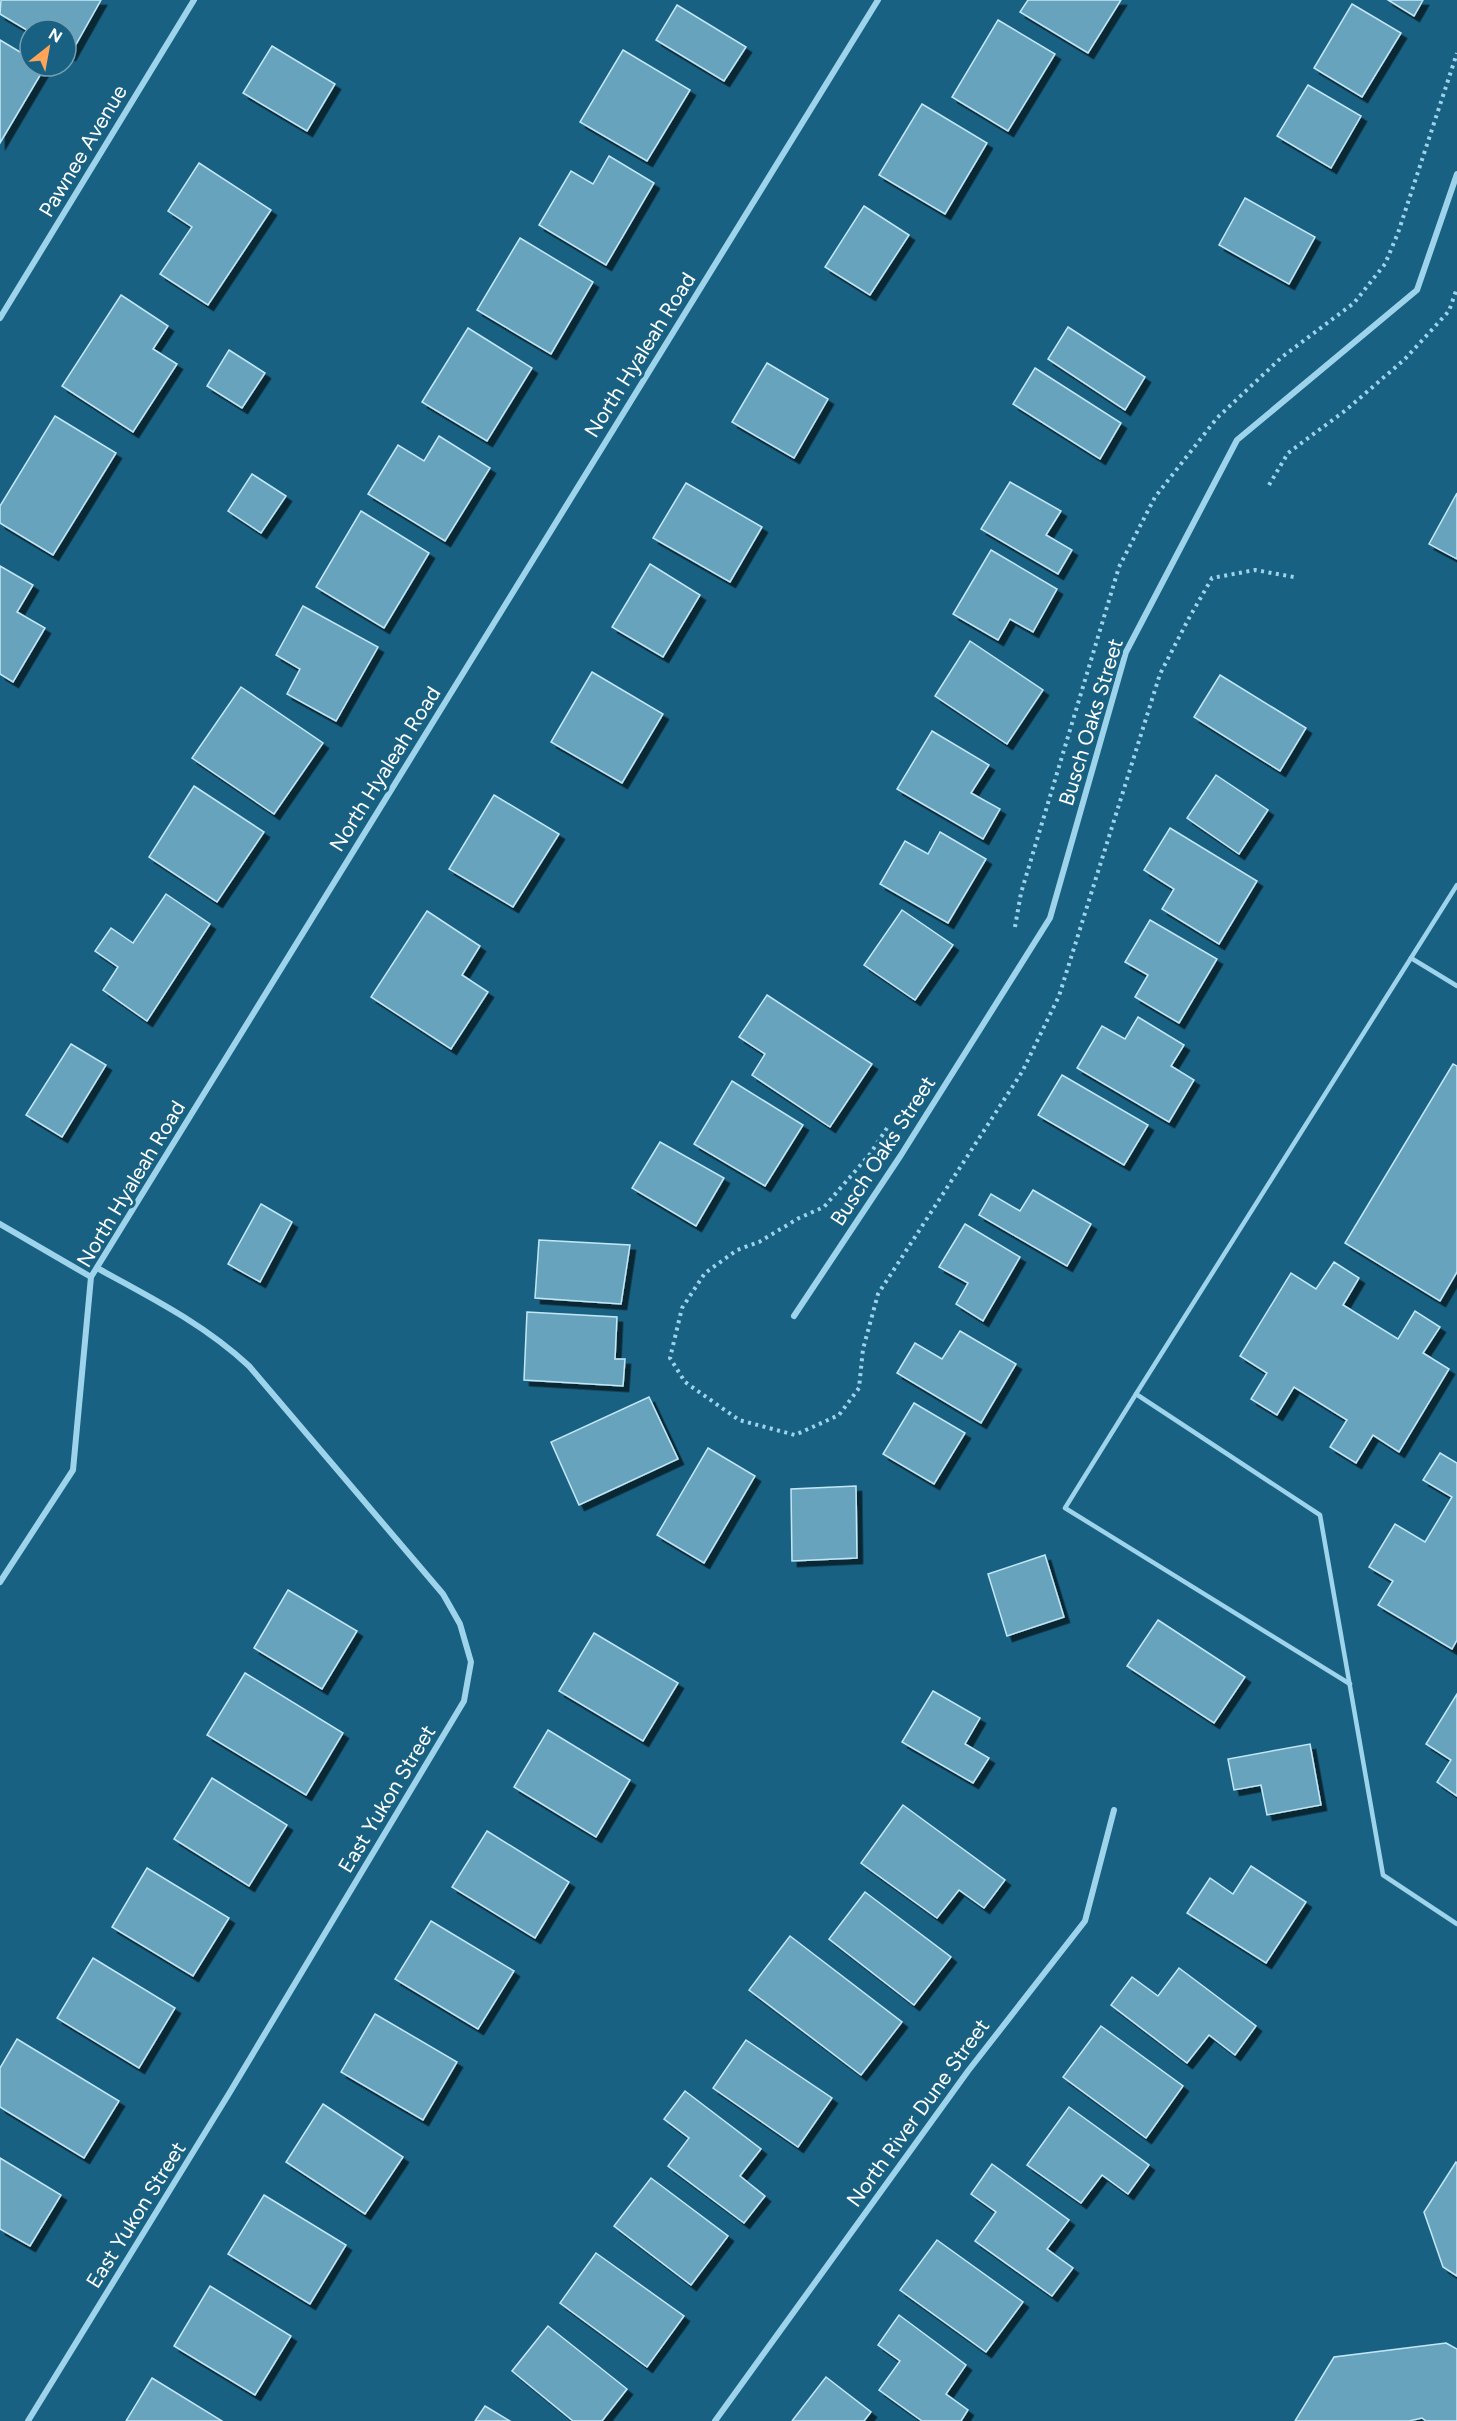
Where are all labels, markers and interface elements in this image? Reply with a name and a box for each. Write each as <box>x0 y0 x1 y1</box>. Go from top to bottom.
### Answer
north arrow <box>18 18 78 78</box>
text: N <box>45 24 66 47</box>
street label: Pawnee Avenue <box>33 80 132 221</box>
street label: North Hyaleah Road <box>579 268 700 442</box>
street label: Busch Oaks Street <box>1053 635 1128 809</box>
street label: North Hyaleah Road <box>324 682 445 856</box>
street label: Busch Oaks Street <box>825 1071 940 1230</box>
street label: North Hyaleah Road <box>71 1096 190 1271</box>
street label: East Yukon Street <box>333 1720 441 1877</box>
street label: North River Dune Street <box>841 2014 994 2212</box>
street label: East Yukon Street <box>81 2137 191 2292</box>

